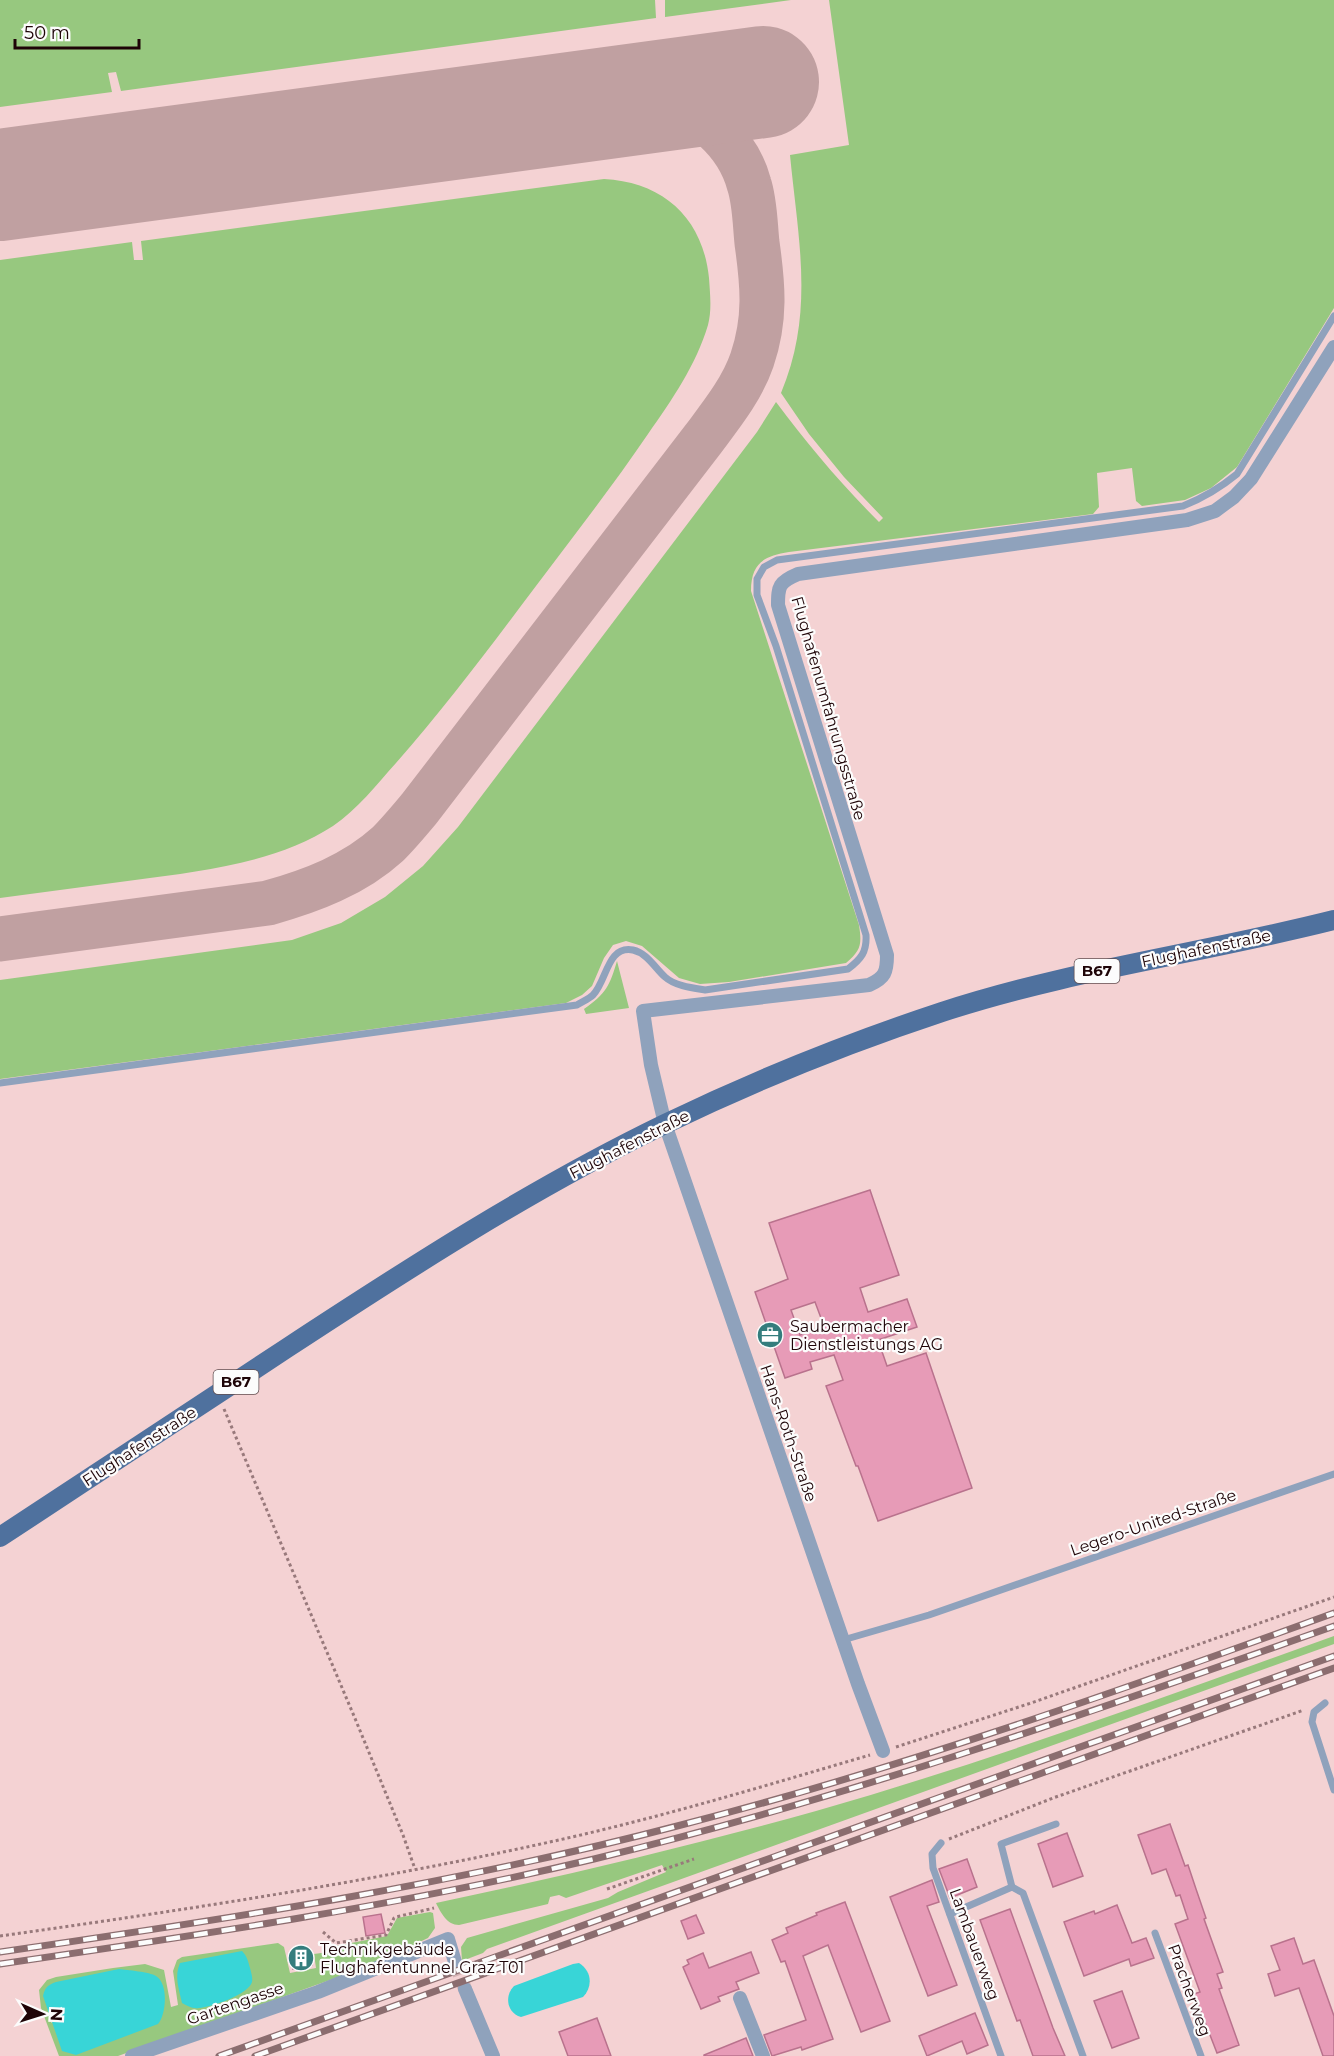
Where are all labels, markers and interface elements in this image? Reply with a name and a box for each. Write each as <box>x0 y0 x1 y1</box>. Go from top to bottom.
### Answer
scale bar <box>15 12 140 50</box>
text: 50 m <box>24 22 70 44</box>
street label: Flughafenumfahrungsstraße <box>787 594 870 822</box>
street label: Flughafenstraße <box>1140 925 1273 972</box>
road number: B67 <box>1074 959 1120 983</box>
street label: Flughafenstraße <box>566 1106 692 1183</box>
place label: Saubermacher Dienstleistungs AG <box>790 1317 943 1354</box>
office icon: Saubermacher Dienstleistungs AG <box>755 1320 785 1350</box>
street label: Hans-Roth-Straße <box>756 1362 821 1504</box>
road number: B67 <box>214 1370 258 1394</box>
street label: Flughafenstraße <box>79 1402 200 1490</box>
street label: Legero-United-Straße <box>1068 1485 1239 1560</box>
street label: Lambauerweg <box>945 1886 1004 2003</box>
place label: Technikgebäude Flughafentunnel Graz T01 <box>320 1940 524 1977</box>
street label: Pracherweg <box>1164 1941 1215 2039</box>
building icon: Technikgebäude Flughafentunnel Graz T01 <box>286 1943 316 1973</box>
street label: Gartengasse <box>184 1978 286 2029</box>
north arrow <box>12 1984 72 2044</box>
text: N <box>47 2008 66 2022</box>

